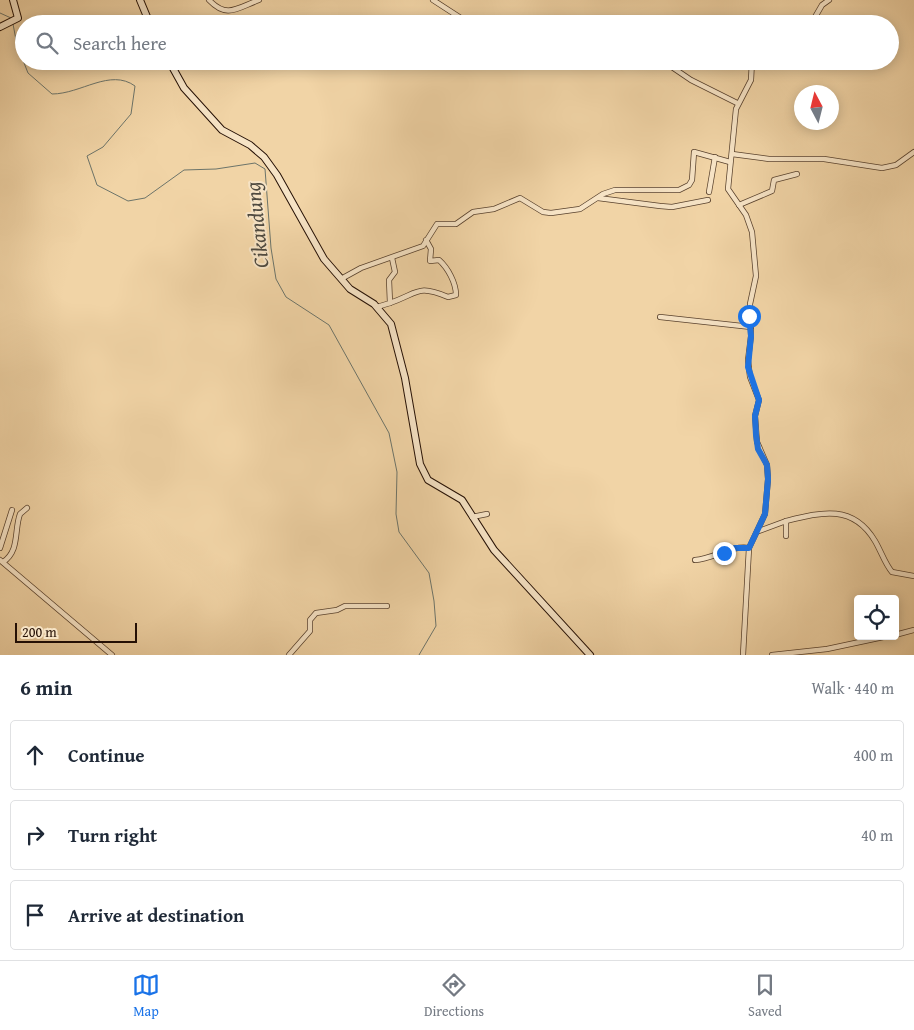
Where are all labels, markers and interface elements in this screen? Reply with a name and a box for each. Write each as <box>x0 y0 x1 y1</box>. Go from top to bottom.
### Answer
search box <box>15 15 899 70</box>
icon: search <box>33 29 61 57</box>
text: Search here <box>73 29 167 57</box>
north arrow <box>794 85 839 130</box>
water label: Cikandung <box>237 180 276 270</box>
route start <box>738 305 761 328</box>
route end <box>713 542 736 565</box>
map controls <box>854 595 899 640</box>
button: locate <box>854 595 899 640</box>
scale bar <box>15 620 138 643</box>
text: 200 m <box>22 622 57 642</box>
text: 6 min <box>20 672 72 703</box>
text: Walk · 440 m <box>811 676 894 700</box>
icon: ahead <box>21 741 49 769</box>
text: Continue <box>68 741 145 769</box>
text: 400 m <box>853 743 893 767</box>
icon: right <box>21 821 49 849</box>
text: Turn right <box>68 821 157 849</box>
text: 40 m <box>861 823 893 847</box>
icon: arrive <box>21 901 49 929</box>
text: Arrive at destination <box>68 901 244 929</box>
tab: Map <box>132 971 160 1021</box>
tab: Directions <box>424 971 484 1021</box>
tab: Saved <box>748 971 782 1021</box>

